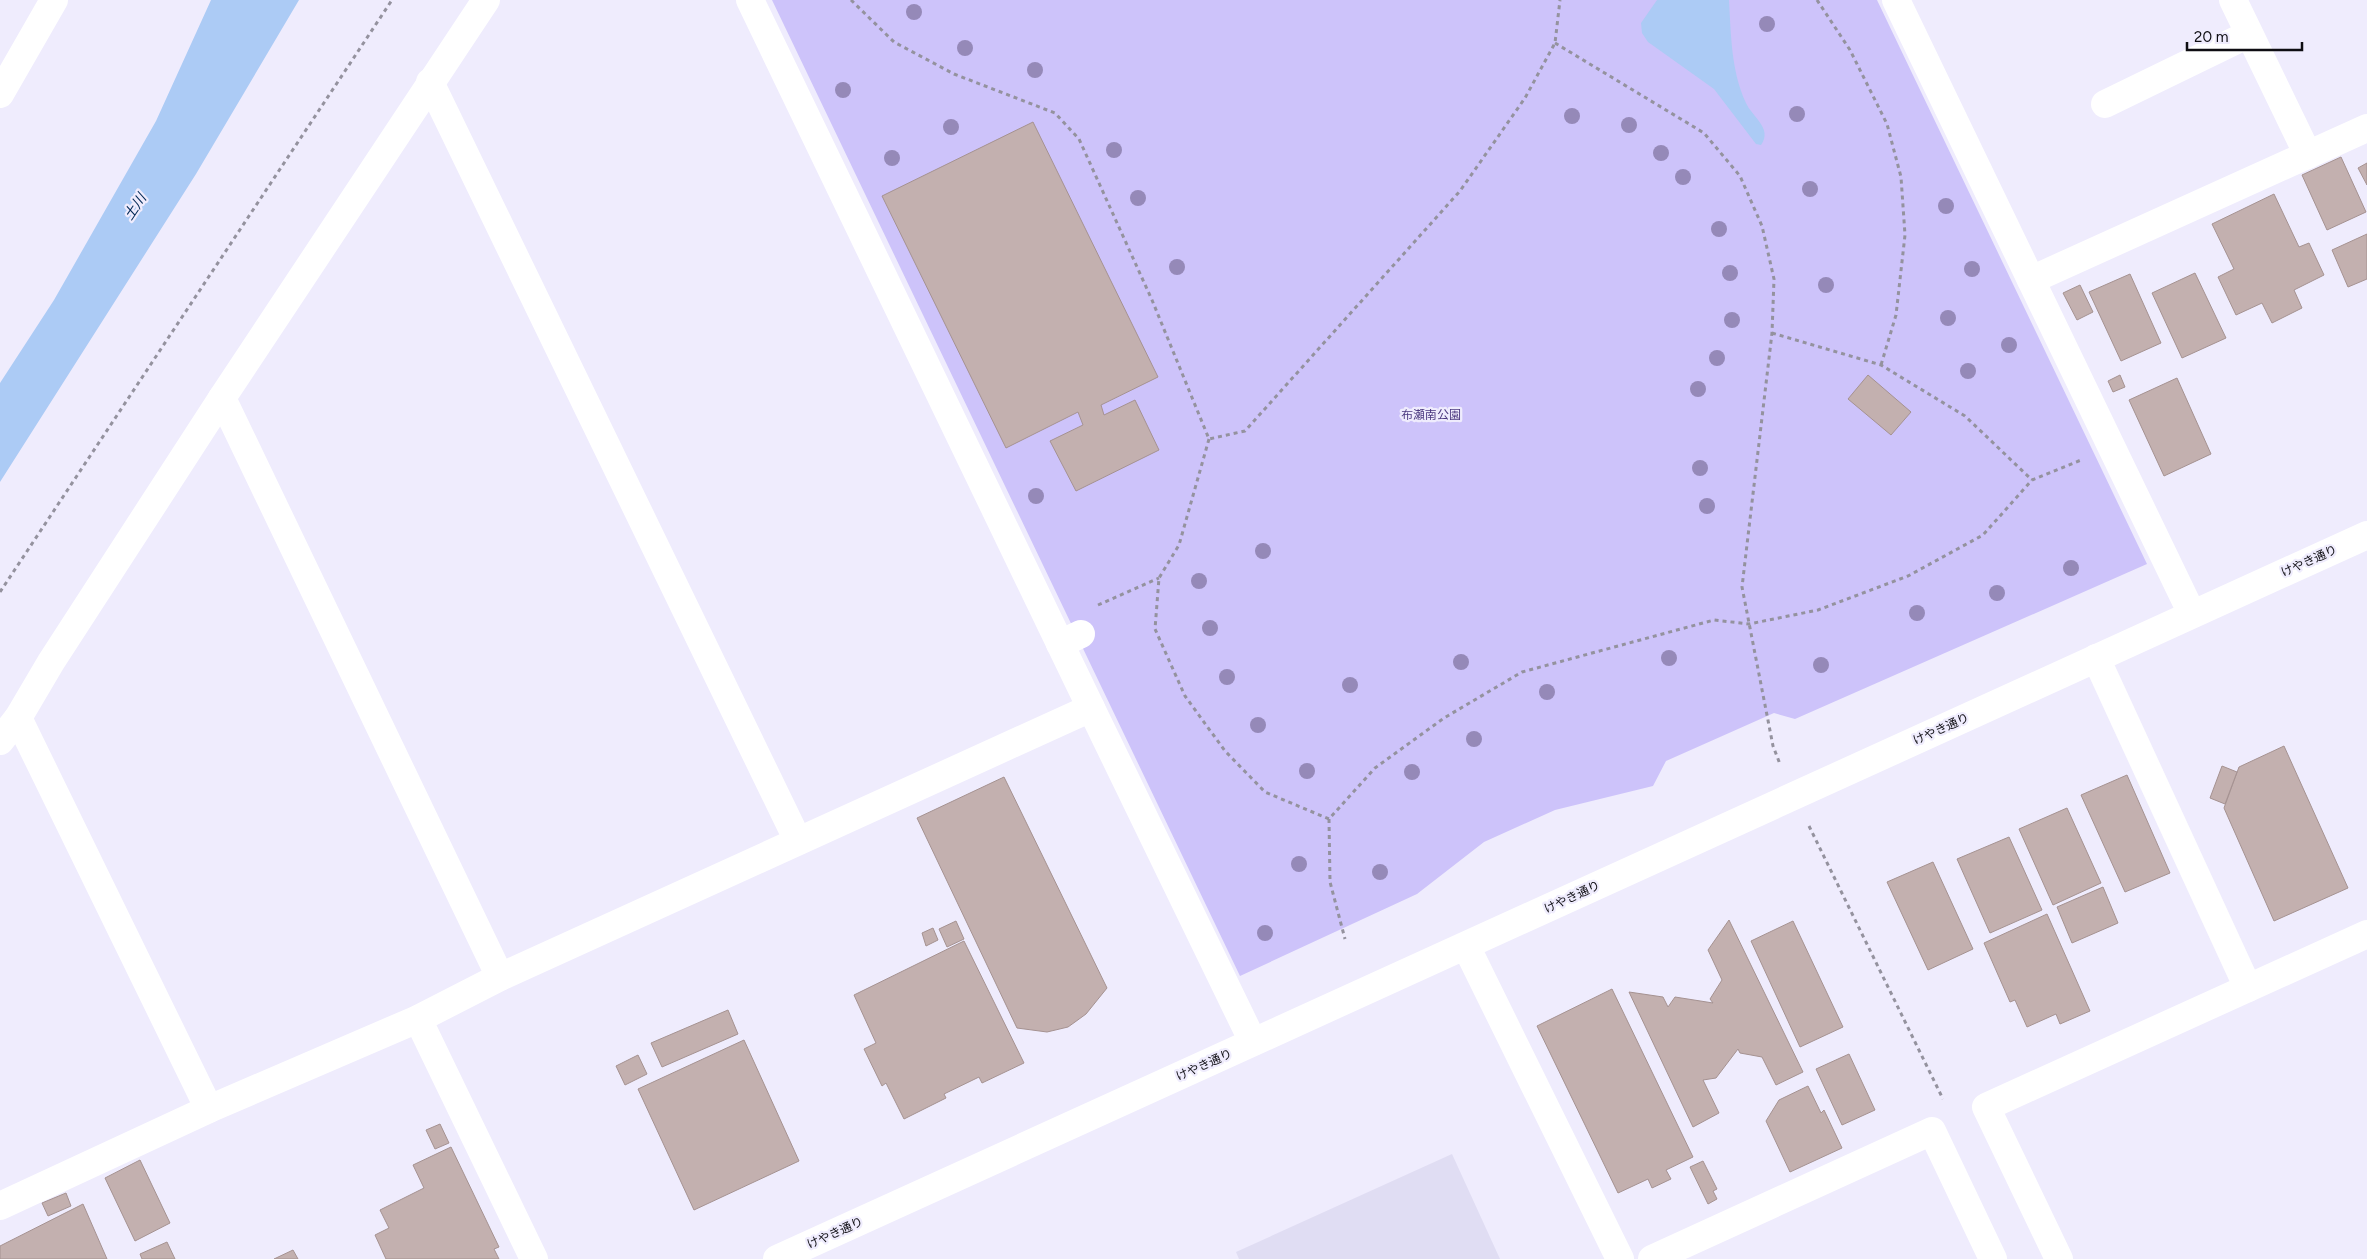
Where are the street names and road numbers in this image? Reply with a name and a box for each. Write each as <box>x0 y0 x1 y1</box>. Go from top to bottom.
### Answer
street label: けやき通り <box>2279 542 2339 580</box>
street label: けやき通り <box>1911 710 1971 748</box>
street label: けやき通り <box>1542 878 1602 916</box>
street label: けやき通り <box>1174 1046 1234 1084</box>
street label: けやき通り <box>805 1214 865 1252</box>

